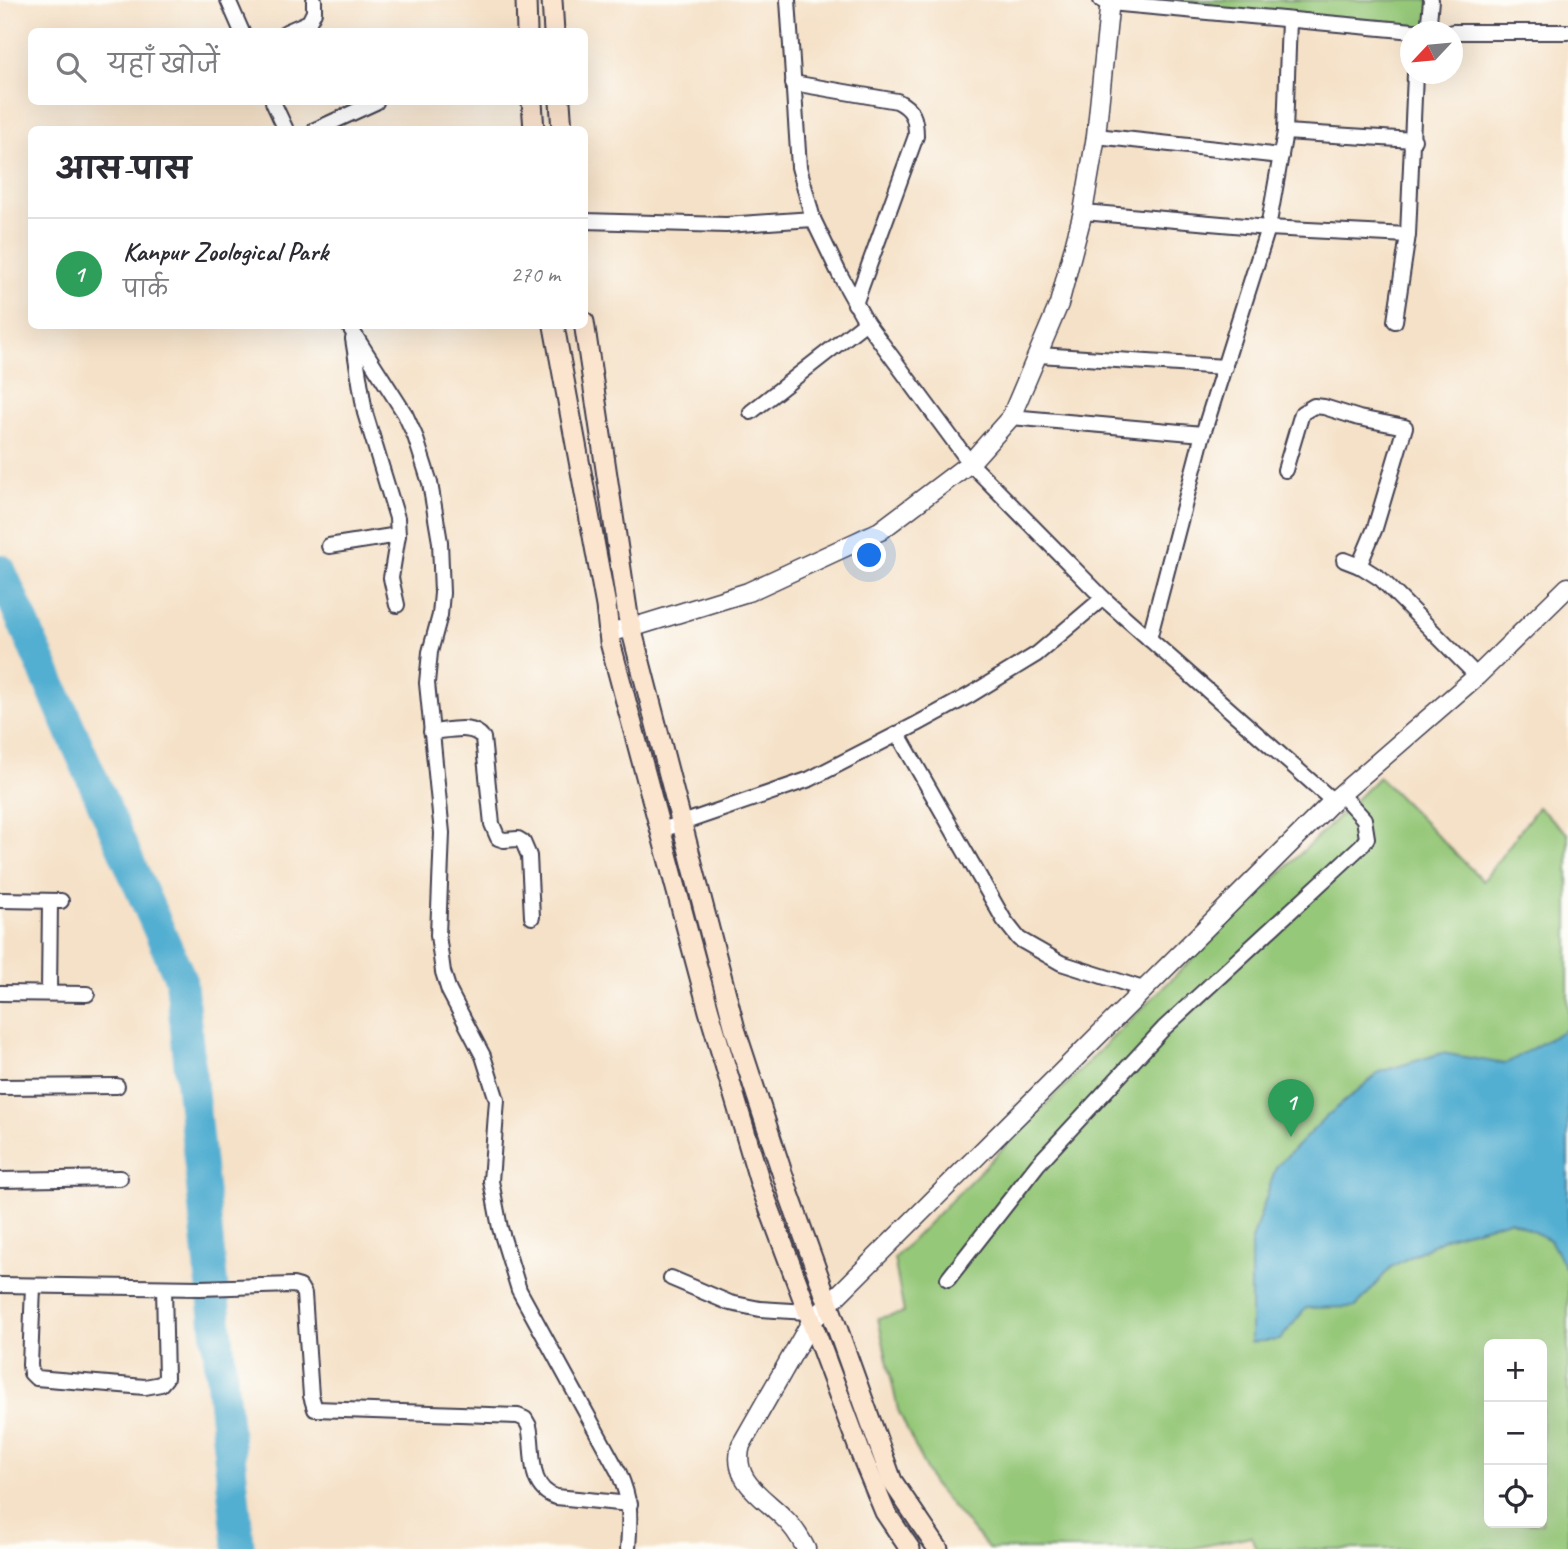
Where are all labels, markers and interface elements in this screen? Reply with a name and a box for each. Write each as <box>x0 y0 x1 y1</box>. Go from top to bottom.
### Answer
north arrow <box>1400 21 1463 84</box>
search box <box>28 28 588 105</box>
icon: search <box>52 48 90 86</box>
text: यहाँ खोजें <box>108 48 219 81</box>
text: आस-पास <box>56 150 191 188</box>
text: Kanpur Zoological Park <box>123 235 328 268</box>
text: 1 <box>74 260 84 289</box>
text: 270 m <box>511 260 560 289</box>
text: पार्क <box>123 275 168 304</box>
your location <box>852 538 886 572</box>
pin: 1 <box>1268 1079 1314 1137</box>
map controls <box>1484 1339 1547 1528</box>
button: + <box>1484 1339 1547 1402</box>
button: − <box>1484 1402 1547 1465</box>
button: locate <box>1484 1465 1547 1528</box>

